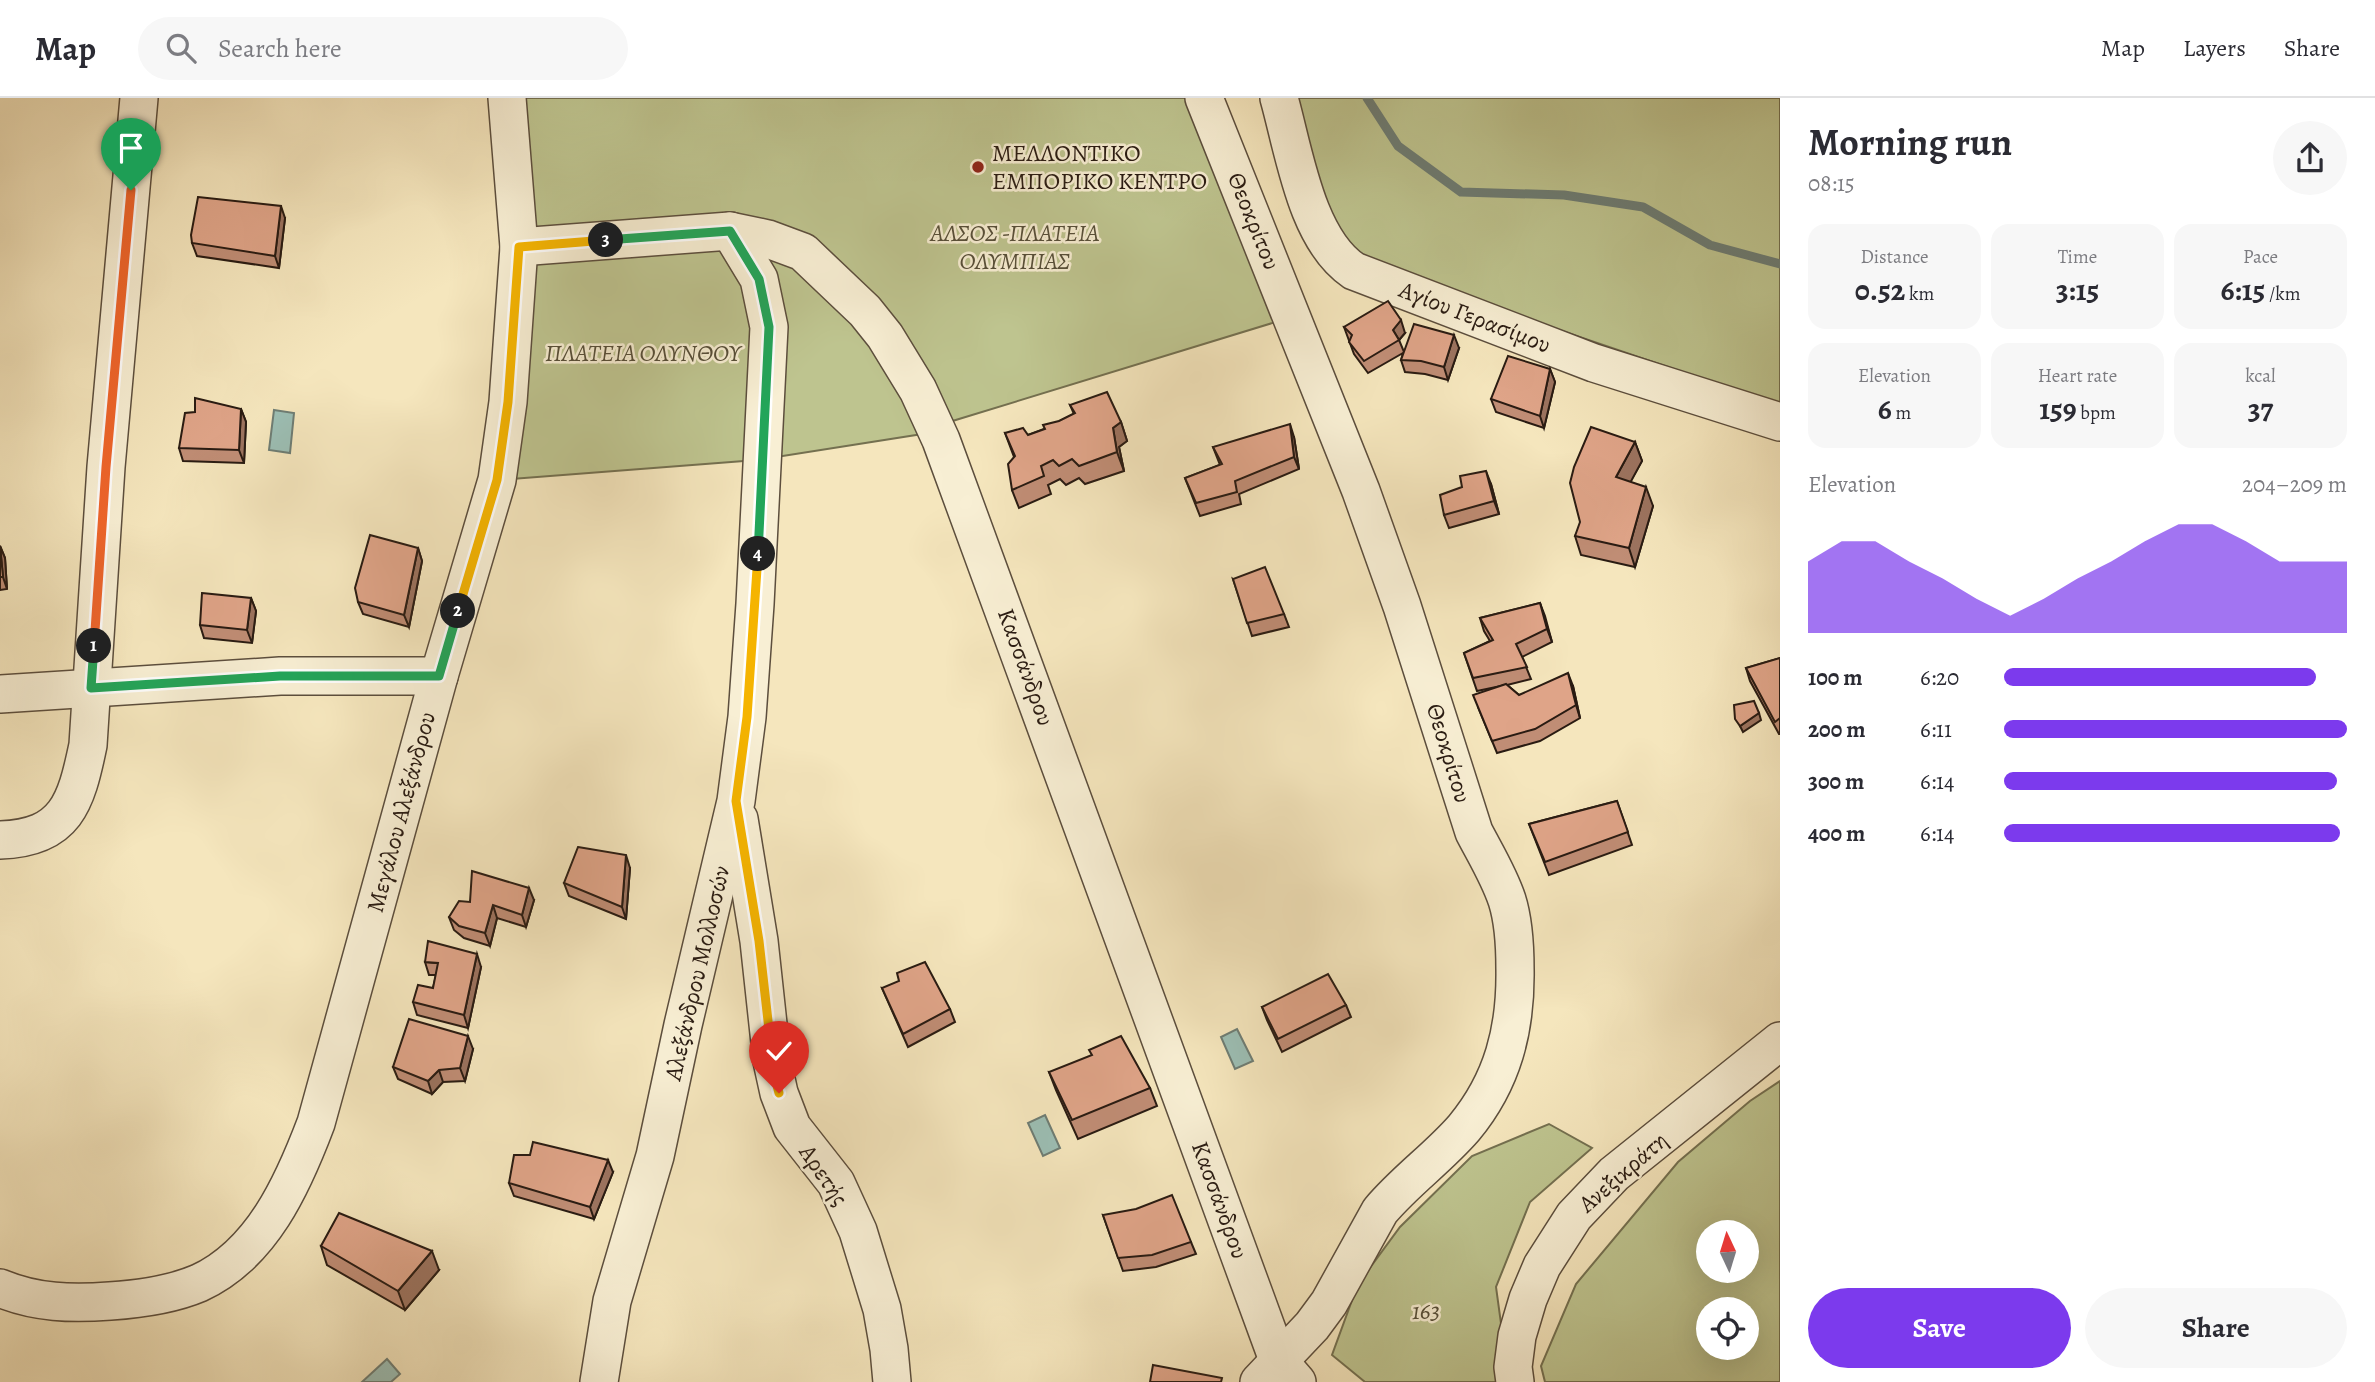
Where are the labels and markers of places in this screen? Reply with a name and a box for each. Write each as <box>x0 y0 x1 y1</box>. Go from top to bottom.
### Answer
pin <box>101 118 161 190</box>
place label: ΜΕΛΛΟΝΤΙΚΟ ΕΜΠΟΡΙΚΟ ΚΕΝΤΡΟ <box>992 137 1207 197</box>
marker: ΜΕΛΛΟΝΤΙΚΟ ΕΜΠΟΡΙΚΟ ΚΕΝΤΡΟ <box>970 159 986 175</box>
pin: 3 <box>588 222 624 258</box>
pin: 4 <box>740 536 776 572</box>
pin: 2 <box>440 594 476 628</box>
pin: 1 <box>76 628 112 664</box>
pin <box>749 1021 809 1093</box>

